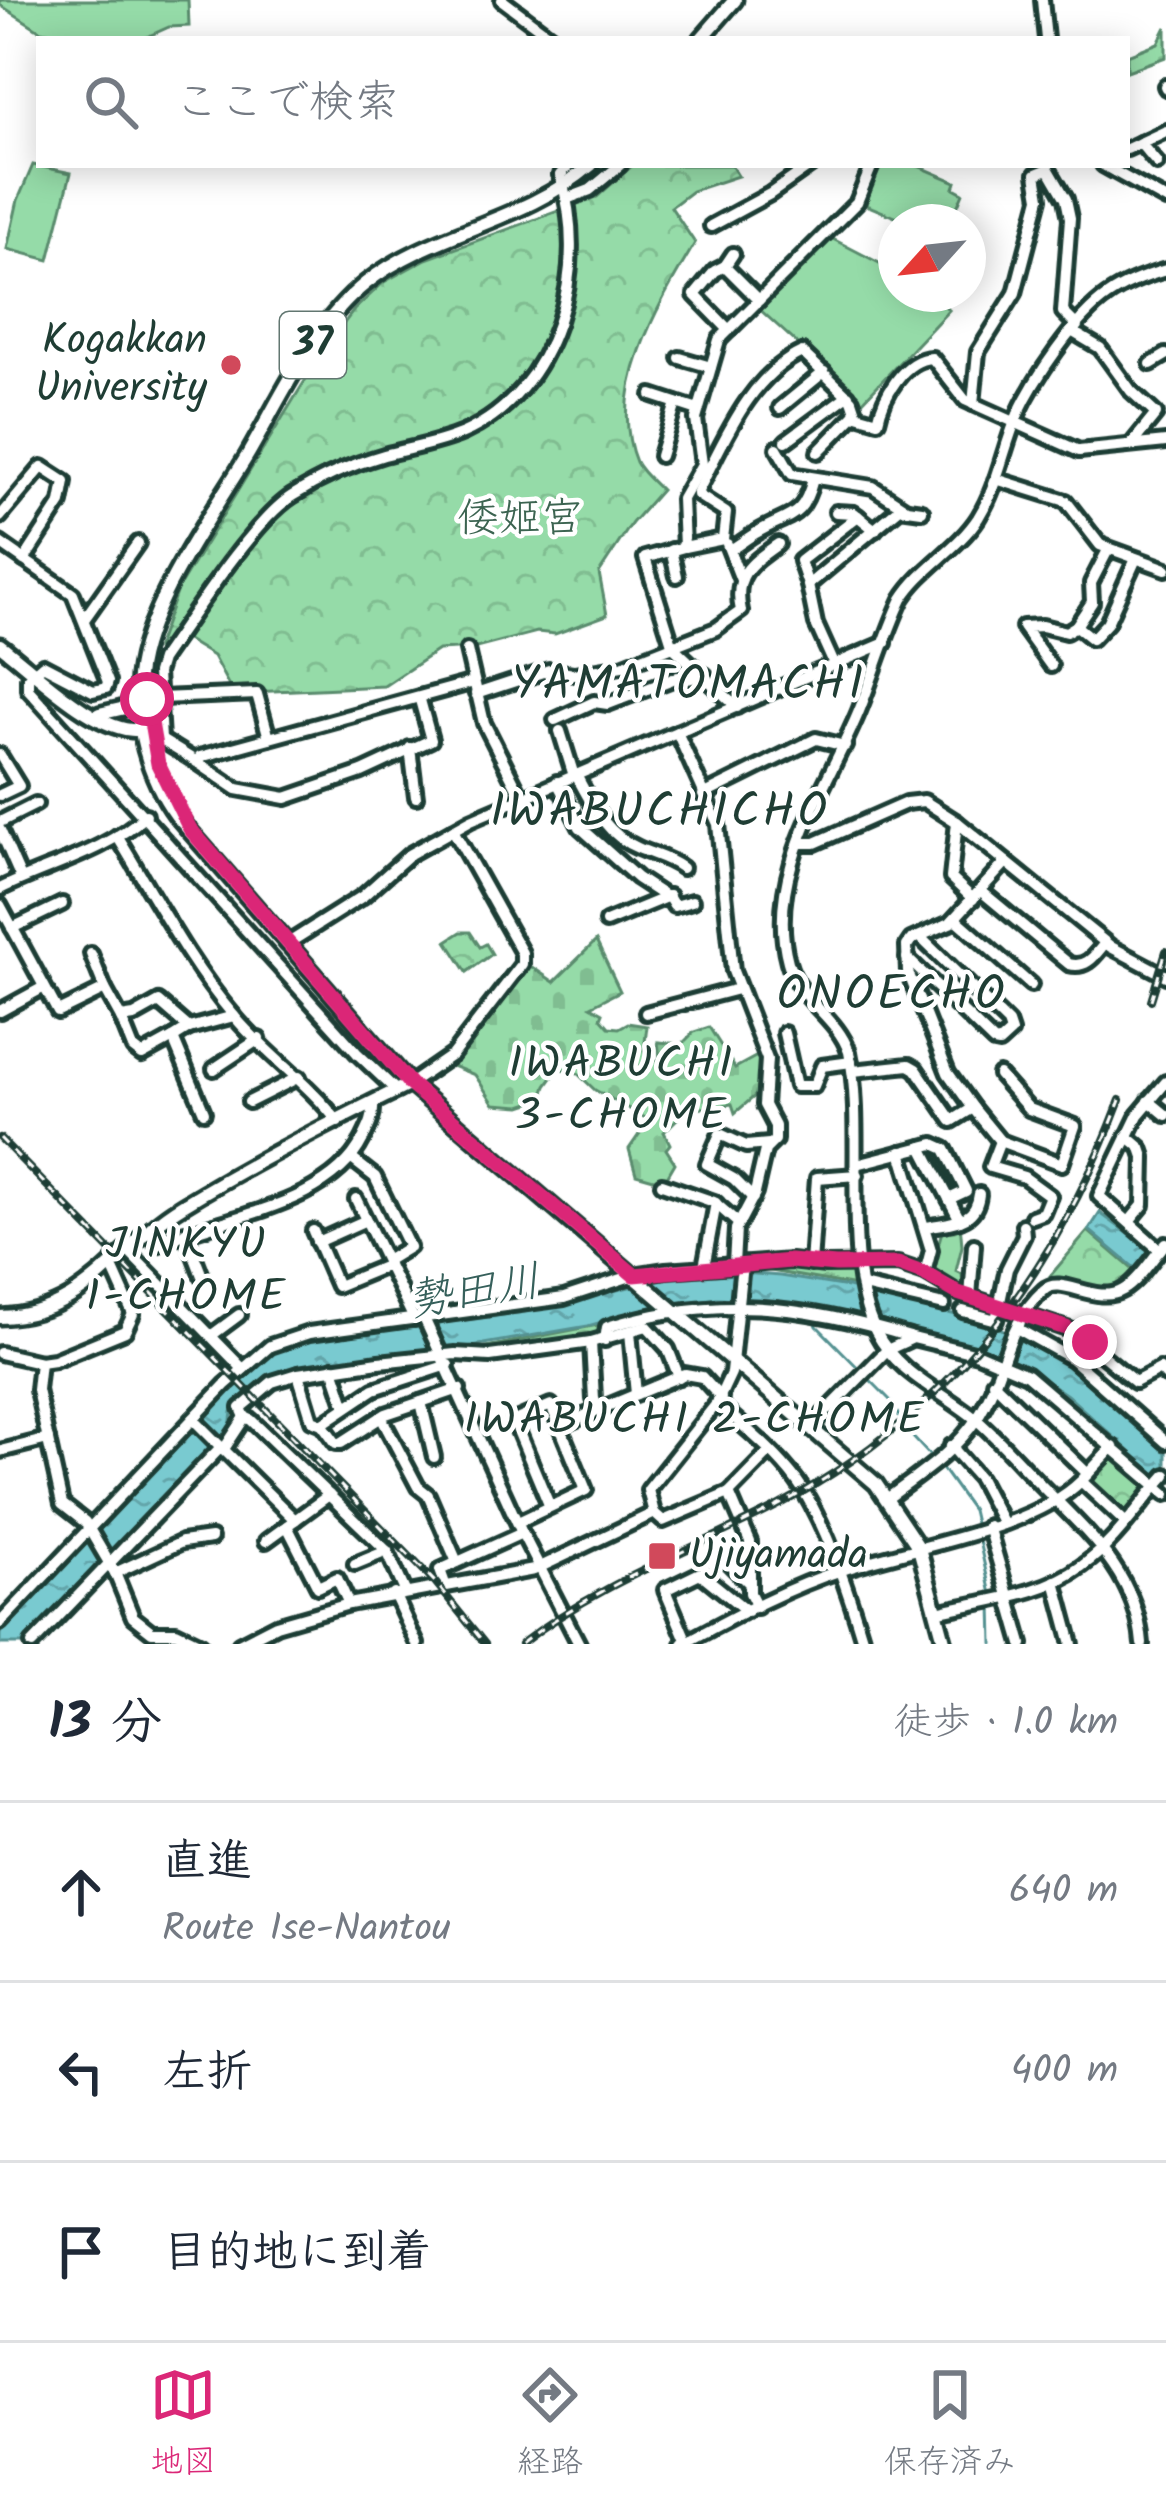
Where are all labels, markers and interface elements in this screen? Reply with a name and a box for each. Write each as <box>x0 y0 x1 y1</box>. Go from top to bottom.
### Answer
search box <box>36 36 1130 168</box>
text: ここで検索 <box>174 68 399 140</box>
icon: search <box>78 69 144 135</box>
north arrow <box>878 204 986 312</box>
place label: Kogakkan University <box>35 308 207 423</box>
road number: 37 <box>280 312 346 378</box>
marker: Kogakkan University <box>218 352 244 378</box>
park label: 倭姬宮 <box>457 486 583 553</box>
district label: YAMATOMACHI <box>512 648 866 724</box>
route start <box>120 672 174 726</box>
district label: IWABUCHICHO <box>490 775 830 851</box>
district label: ONOECHO <box>777 958 1007 1034</box>
district label: IWABUCHI 3-CHOME <box>508 1029 736 1153</box>
district label: JINKYU 1-CHOME <box>86 1210 288 1334</box>
water label: 勢田川 <box>402 1247 546 1339</box>
route end <box>1063 1315 1117 1369</box>
district label: IWABUCHI 2-CHOME <box>464 1385 926 1457</box>
place label: Ujiyamada <box>689 1523 868 1590</box>
marker: Ujiyamada <box>646 1540 678 1572</box>
text: 13 分 <box>48 1684 162 1765</box>
text: 徒歩 · 1.0 km <box>894 1693 1118 1755</box>
text: 直進 <box>162 1827 252 1899</box>
icon: ahead <box>48 1859 114 1925</box>
text: 640 m <box>1009 1861 1118 1923</box>
text: Route Ise-Nantou <box>162 1899 451 1961</box>
text: 左折 <box>162 2038 252 2110</box>
icon: left <box>48 2039 114 2105</box>
text: 400 m <box>1011 2041 1118 2103</box>
text: 目的地に到着 <box>162 2218 432 2290</box>
icon: arrive <box>48 2219 114 2285</box>
tab: 地図 <box>150 2362 216 2490</box>
tab: 経路 <box>517 2362 583 2490</box>
tab: 保存済み <box>884 2362 1016 2490</box>

